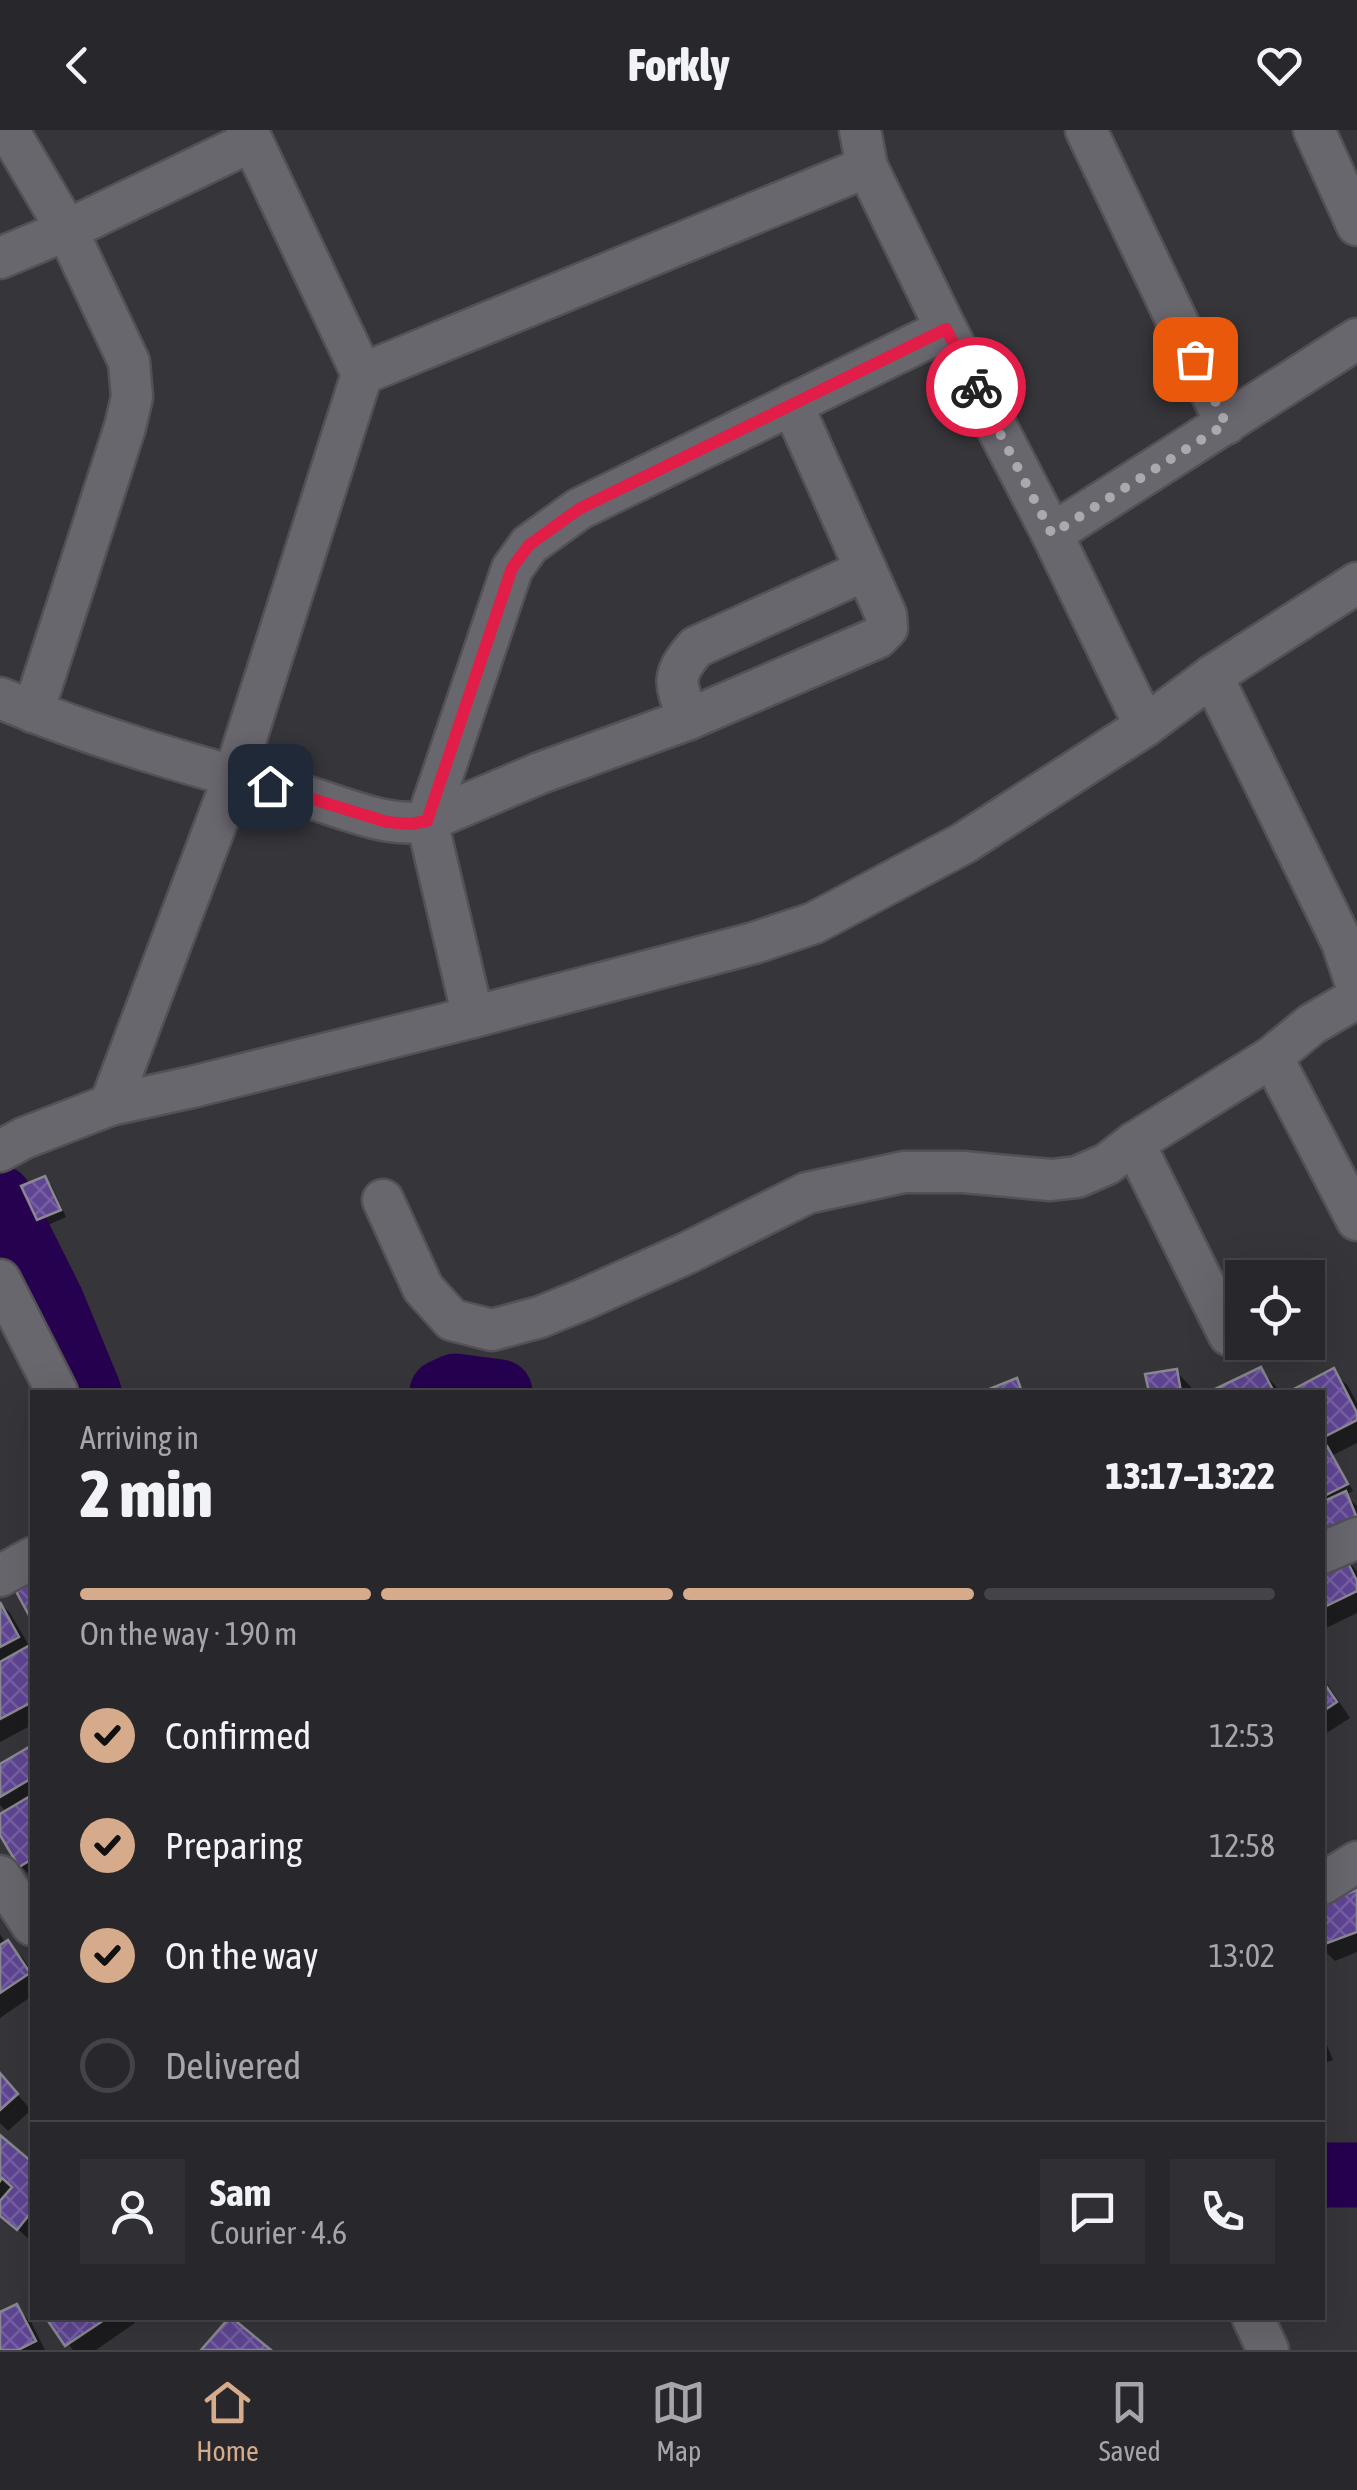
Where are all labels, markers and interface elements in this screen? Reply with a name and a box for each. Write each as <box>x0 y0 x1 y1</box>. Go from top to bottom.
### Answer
icon: back <box>50 38 105 93</box>
icon: heart <box>1252 38 1307 93</box>
text: Forkly <box>628 39 729 91</box>
pin <box>1153 317 1238 402</box>
icon: bag <box>1168 332 1223 387</box>
courier <box>926 337 1026 437</box>
icon: bike <box>949 360 1004 415</box>
pin <box>228 744 313 829</box>
icon: home <box>243 759 298 814</box>
map controls <box>1225 1260 1325 1360</box>
button: locate <box>1225 1260 1325 1360</box>
text: Arriving in <box>80 1419 199 1456</box>
text: 13:17–13:22 <box>1105 1454 1275 1497</box>
text: 2 min <box>80 1456 213 1531</box>
text: On the way · 190 m <box>80 1615 297 1652</box>
icon: check <box>80 1708 135 1763</box>
text: Confirmed <box>165 1714 311 1757</box>
text: 12:53 <box>1209 1717 1275 1754</box>
icon: check <box>80 1818 135 1873</box>
text: Preparing <box>165 1824 303 1867</box>
text: 12:58 <box>1209 1827 1275 1864</box>
icon: check <box>80 1928 135 1983</box>
text: On the way <box>165 1934 318 1977</box>
text: 13:02 <box>1209 1937 1275 1974</box>
text: Delivered <box>165 2044 301 2087</box>
button: person <box>80 2159 185 2264</box>
button: chat <box>1040 2159 1145 2264</box>
button: phone <box>1170 2159 1275 2264</box>
text: Sam <box>210 2171 271 2214</box>
text: Courier · 4.6 <box>210 2214 347 2251</box>
tab: Home <box>196 2375 259 2467</box>
tab: Map <box>651 2375 706 2467</box>
tab: Saved <box>1099 2375 1161 2467</box>

